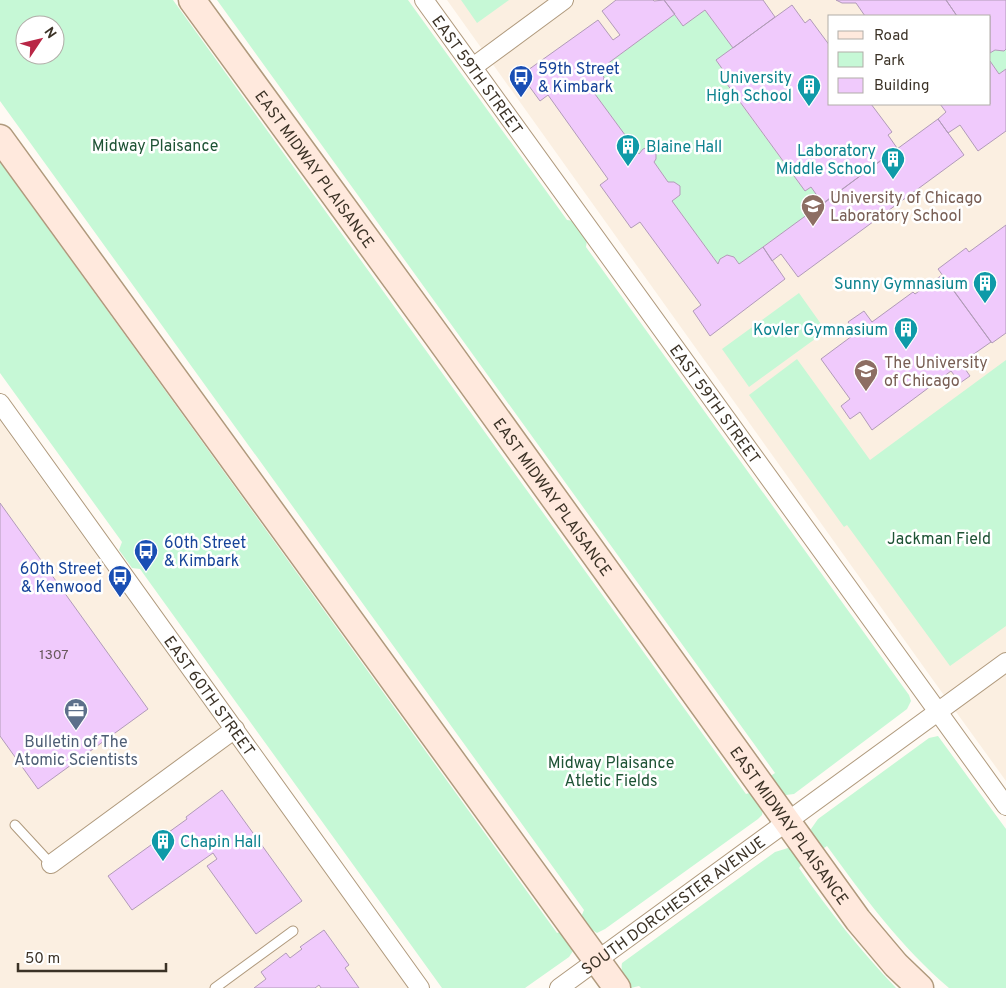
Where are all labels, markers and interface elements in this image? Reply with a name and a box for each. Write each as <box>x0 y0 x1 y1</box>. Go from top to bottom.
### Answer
street label: EAST 59TH STREET <box>426 12 526 139</box>
north arrow <box>15 15 65 65</box>
legend <box>828 15 991 105</box>
text: N <box>40 24 59 42</box>
text: Road <box>874 27 909 46</box>
text: Park <box>874 52 905 71</box>
place label: 59th Street & Kimbark <box>538 60 620 98</box>
bus stop icon: 59th Street & Kimbark <box>508 64 534 98</box>
place label: University High School <box>706 69 792 107</box>
building icon: University High School <box>796 73 822 107</box>
text: Building <box>874 77 929 96</box>
street label: EAST MIDWAY PLAISANCE <box>249 87 378 253</box>
building icon: Blaine Hall <box>615 133 641 167</box>
park label: Midway Plaisance <box>92 137 218 157</box>
place label: Blaine Hall <box>646 138 722 158</box>
place label: Laboratory Middle School <box>776 142 876 180</box>
building icon: Laboratory Middle School <box>880 146 906 180</box>
place label: University of Chicago Laboratory School <box>830 189 982 227</box>
school or university icon: University of Chicago Laboratory School <box>800 193 826 227</box>
building icon: Sunny Gymnasium <box>972 270 998 304</box>
place label: Sunny Gymnasium <box>834 275 968 295</box>
building icon: Kovler Gymnasium <box>893 316 919 350</box>
place label: Kovler Gymnasium <box>753 321 888 341</box>
street label: EAST 59TH STREET <box>664 341 764 469</box>
place label: The University of Chicago <box>884 354 988 392</box>
school or university icon: The University of Chicago <box>853 358 879 392</box>
street label: EAST MIDWAY PLAISANCE <box>488 415 615 581</box>
park label: Jackman Field <box>887 530 991 550</box>
place label: 60th Street & Kimbark <box>164 534 246 572</box>
bus stop icon: 60th Street & Kimbark <box>133 538 159 572</box>
place label: 60th Street & Kenwood <box>20 560 102 598</box>
bus stop icon: 60th Street & Kenwood <box>107 564 133 598</box>
street label: EAST 60TH STREET <box>158 633 258 761</box>
house number: 1307 <box>39 647 69 664</box>
office icon: Bulletin of The Atomic Scientists <box>63 697 89 731</box>
place label: Bulletin of The Atomic Scientists <box>14 733 138 771</box>
street label: EAST MIDWAY PLAISANCE <box>724 743 852 910</box>
park label: Midway Plaisance Atletic Fields <box>548 754 674 792</box>
building icon: Chapin Hall <box>150 828 176 862</box>
place label: Chapin Hall <box>180 833 261 853</box>
street label: SOUTH DORCHESTER AVENUE <box>578 833 770 980</box>
scale bar <box>18 940 165 972</box>
text: 50 m <box>25 950 60 969</box>

